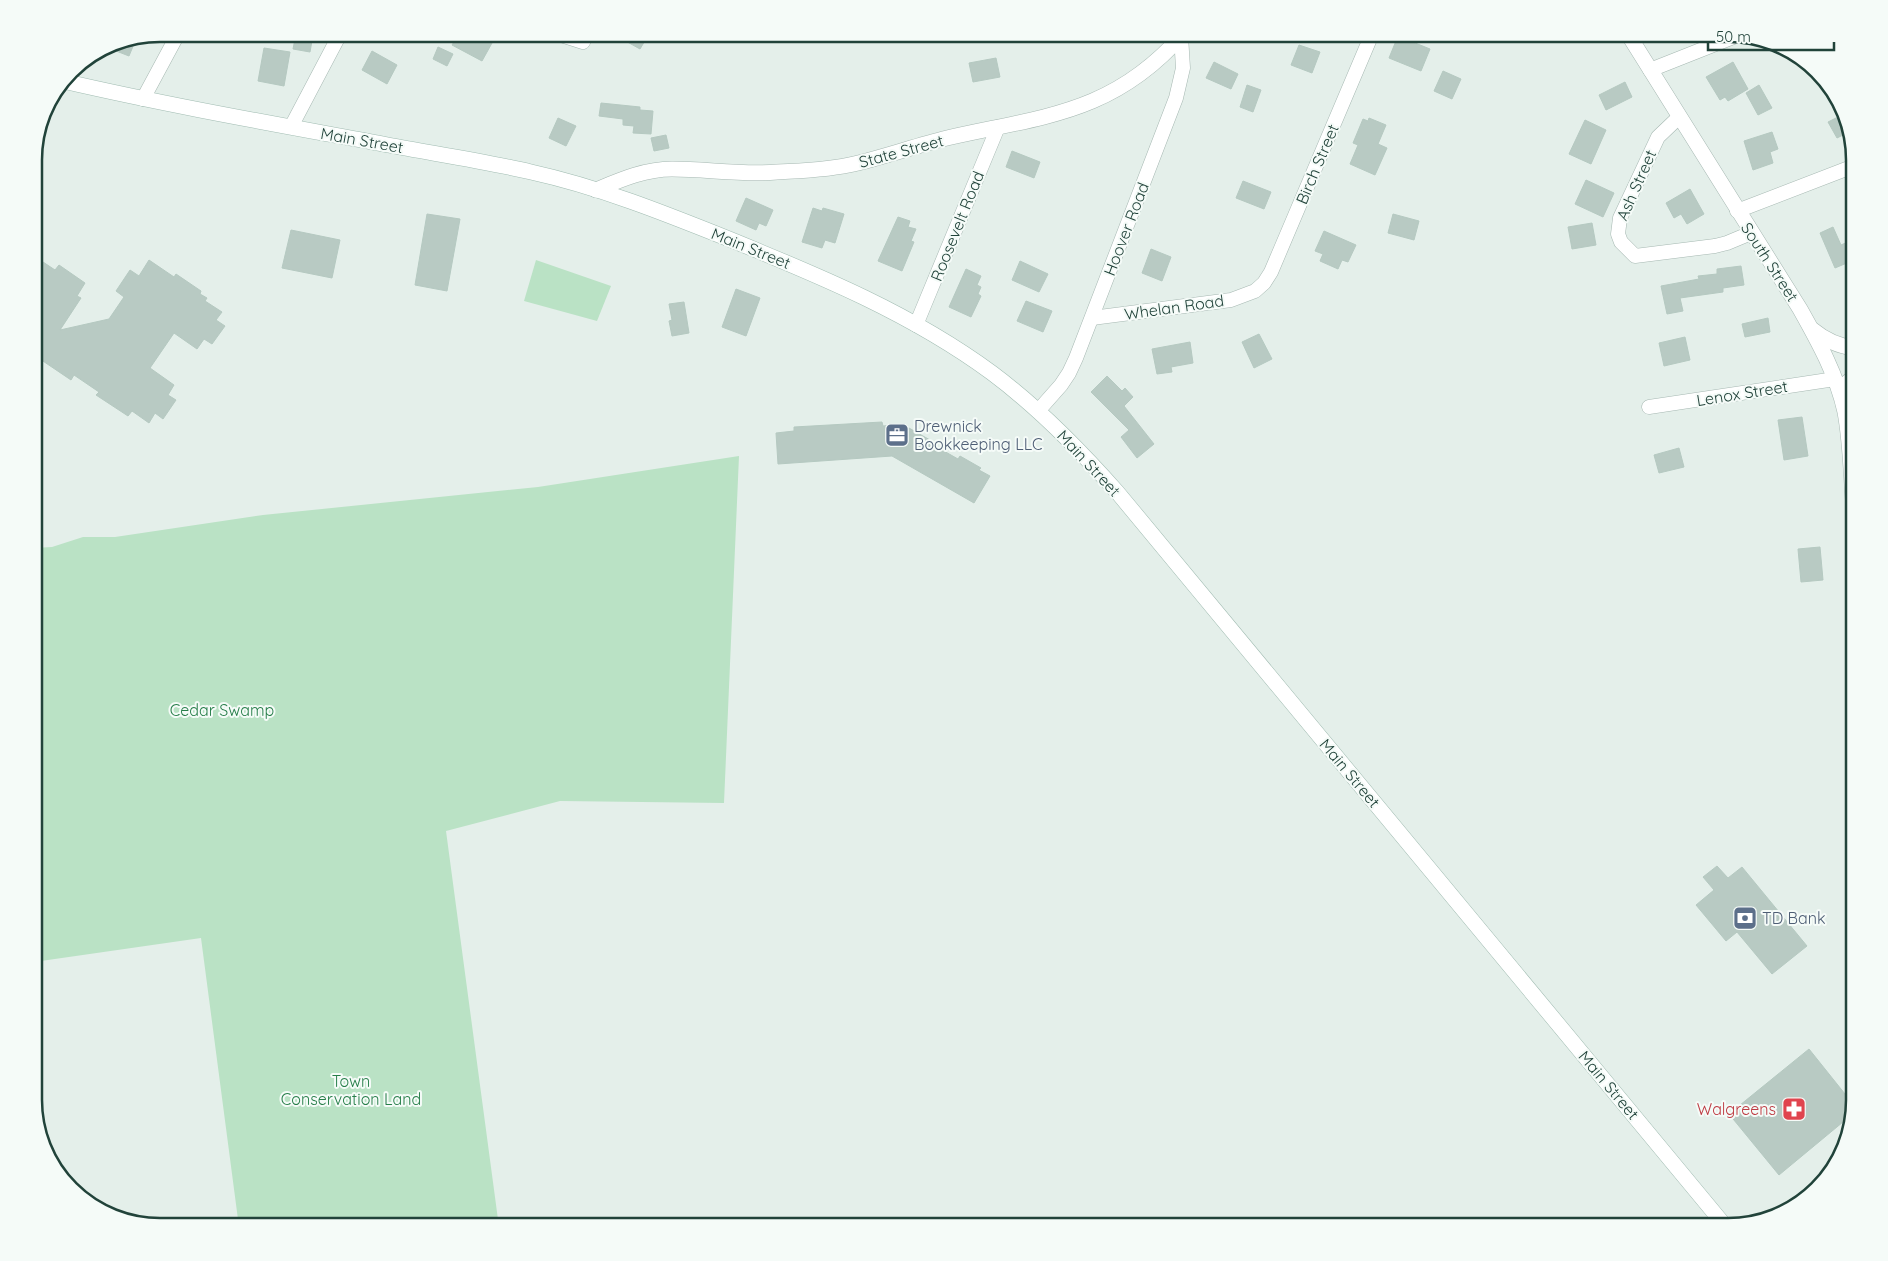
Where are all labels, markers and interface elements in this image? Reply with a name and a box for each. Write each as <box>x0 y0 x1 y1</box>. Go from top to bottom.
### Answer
scale bar <box>1708 20 1834 52</box>
text: 50 m <box>1716 27 1751 46</box>
street label: Birch Street <box>1291 121 1343 207</box>
street label: Main Street <box>319 123 405 157</box>
street label: State Street <box>857 130 945 172</box>
street label: Ash Street <box>1612 147 1660 223</box>
street label: Roosevelt Road <box>926 168 988 284</box>
street label: Hoover Road <box>1099 179 1153 279</box>
street label: South Street <box>1737 219 1803 305</box>
street label: Main Street <box>708 223 794 273</box>
street label: Whelan Road <box>1123 290 1225 324</box>
street label: Lenox Street <box>1695 376 1789 410</box>
place label: Drewnick Bookkeeping LLC <box>914 416 1043 454</box>
office icon: Drewnick Bookkeeping LLC <box>884 422 910 448</box>
street label: Main Street <box>1053 426 1125 500</box>
park label: Cedar Swamp <box>170 700 274 720</box>
street label: Main Street <box>1315 735 1385 811</box>
bank icon: TD Bank <box>1732 905 1758 931</box>
place label: TD Bank <box>1762 908 1825 928</box>
street label: Main Street <box>1574 1047 1644 1123</box>
park label: Town Conservation Land <box>281 1071 421 1109</box>
pharmacy icon: Walgreens <box>1781 1096 1807 1122</box>
place label: Walgreens <box>1697 1099 1776 1119</box>

